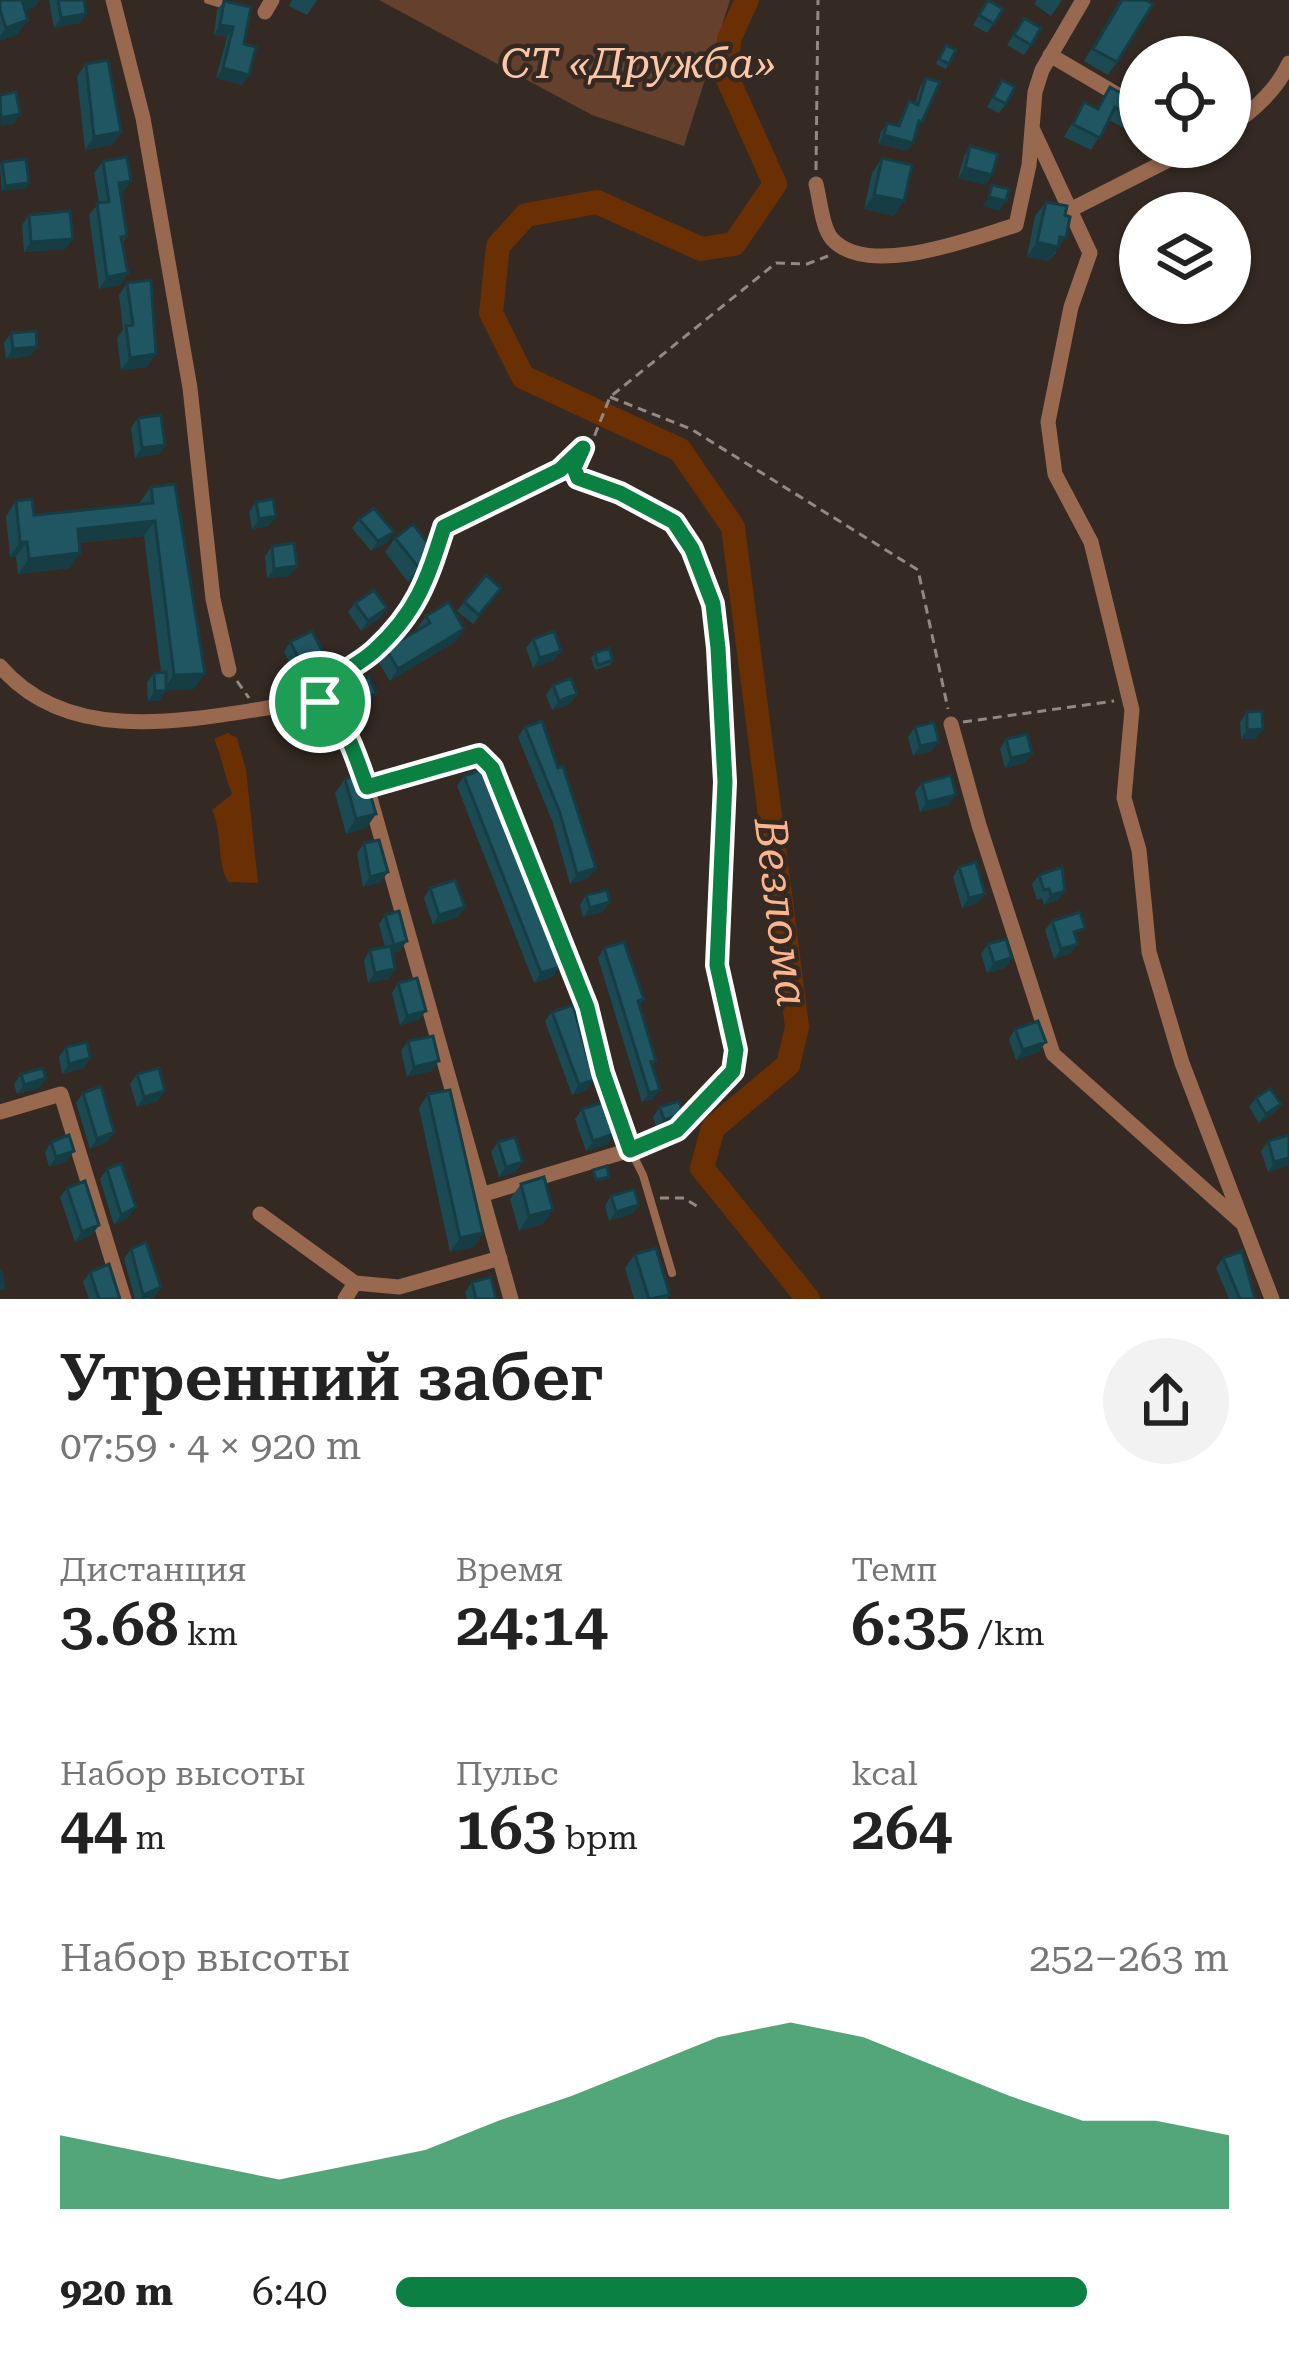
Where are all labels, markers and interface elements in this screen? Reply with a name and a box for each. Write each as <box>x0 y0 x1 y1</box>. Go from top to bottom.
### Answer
map controls <box>1119 36 1251 324</box>
button: locate <box>1119 36 1251 168</box>
park label: СТ «Дружба» <box>501 39 775 88</box>
button: layers <box>1119 192 1251 324</box>
pin <box>269 651 371 753</box>
icon: arrive <box>287 669 353 735</box>
water label: Везлома <box>744 814 819 1010</box>
button: share <box>1103 1338 1229 1464</box>
text: Утренний забег <box>60 1339 604 1416</box>
text: 07:59 · 4 × 920 m <box>60 1423 361 1469</box>
text: Дистанция <box>60 1550 247 1589</box>
text: Время <box>456 1550 563 1589</box>
text: Темп <box>851 1550 937 1589</box>
text: 3.68 <box>60 1589 179 1660</box>
text: 24:14 <box>456 1589 608 1660</box>
text: 6:35 <box>851 1589 970 1660</box>
text: km <box>179 1614 238 1653</box>
text: /km <box>970 1614 1045 1653</box>
text: Набор высоты <box>60 1754 306 1793</box>
text: Пульс <box>456 1754 558 1793</box>
text: kcal <box>851 1754 918 1793</box>
text: 44 <box>60 1793 127 1864</box>
text: 163 <box>456 1793 556 1864</box>
text: 264 <box>851 1793 952 1864</box>
text: m <box>127 1818 166 1857</box>
text: bpm <box>556 1818 638 1857</box>
text: Набор высоты <box>60 1935 350 1981</box>
text: 252–263 m <box>1029 1935 1229 1981</box>
text: 920 m <box>60 2269 173 2315</box>
text: 6:40 <box>252 2269 328 2315</box>

